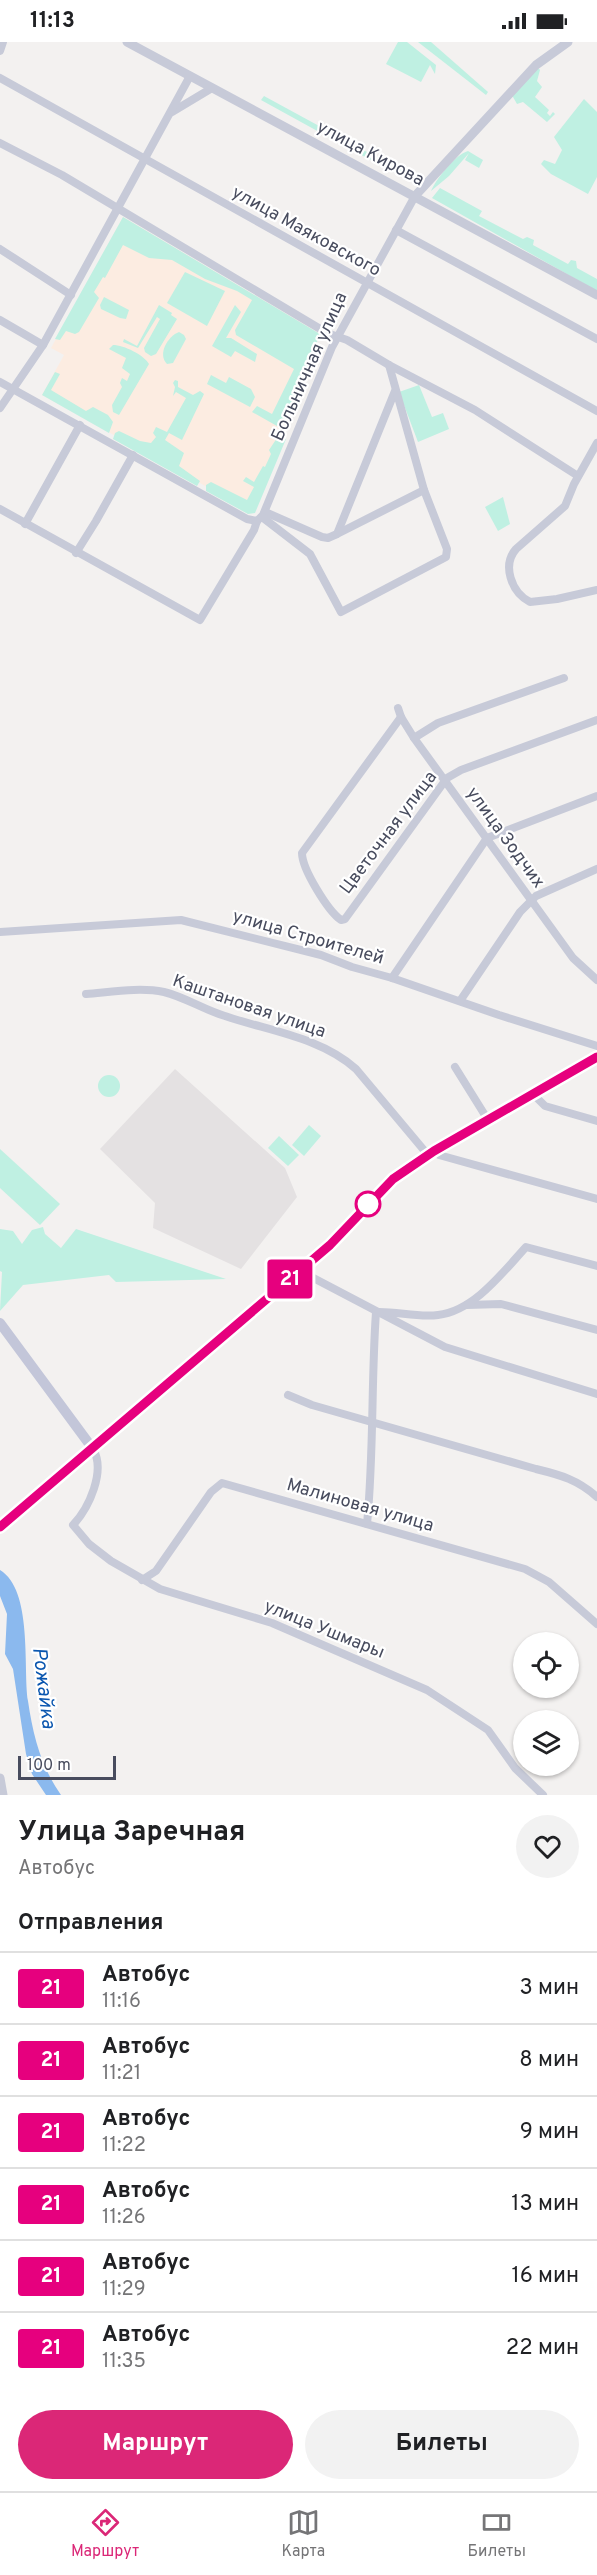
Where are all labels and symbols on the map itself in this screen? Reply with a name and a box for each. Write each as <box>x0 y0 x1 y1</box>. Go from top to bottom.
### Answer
street label: улица Кирова <box>312 116 428 192</box>
street label: улица Маяковского <box>227 181 385 283</box>
street label: Больничная улица <box>267 289 353 445</box>
street label: Цветочная улица <box>335 767 443 899</box>
street label: улица Зодчих <box>460 783 550 893</box>
street label: улица Строителей <box>230 905 386 971</box>
street label: Каштановая улица <box>169 970 329 1044</box>
unlabelled marker <box>355 1191 381 1217</box>
line badge: 21 <box>263 1260 317 1298</box>
street label: Малиновая улица <box>284 1474 436 1538</box>
street label: улица Ушмары <box>260 1595 388 1665</box>
water label: Рожайка <box>25 1646 61 1731</box>
scale bar <box>18 1753 116 1780</box>

